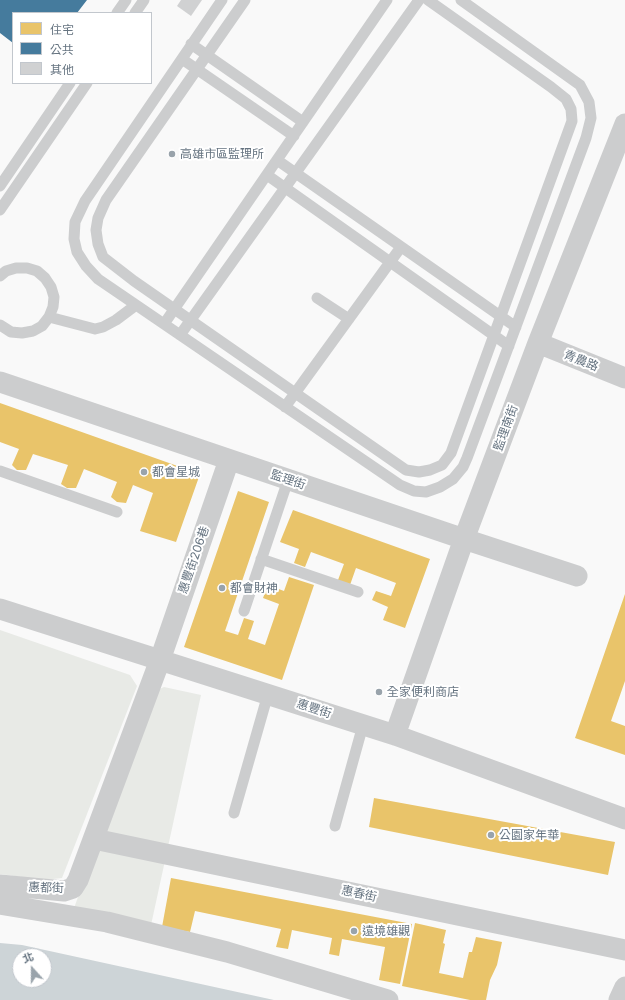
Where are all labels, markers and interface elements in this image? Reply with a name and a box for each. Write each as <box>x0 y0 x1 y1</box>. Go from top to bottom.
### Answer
legend <box>12 12 152 84</box>
text: 住宅 <box>50 22 74 37</box>
text: 公共 <box>50 42 74 57</box>
text: 其他 <box>50 62 74 77</box>
place label: 高雄市區監理所 <box>180 147 264 161</box>
marker: 高雄市區監理所 <box>167 149 177 159</box>
street label: 青農路 <box>562 348 600 374</box>
street label: 監理南街 <box>491 403 521 453</box>
place label: 都會星城 <box>152 465 200 479</box>
marker: 都會星城 <box>139 467 149 477</box>
street label: 監理街 <box>269 467 307 493</box>
street label: 惠豐街206巷 <box>176 524 212 596</box>
place label: 都會財神 <box>230 581 278 595</box>
marker: 都會財神 <box>217 583 227 593</box>
place label: 全家便利商店 <box>387 685 459 699</box>
marker: 全家便利商店 <box>374 687 384 697</box>
street label: 惠豐街 <box>295 697 333 721</box>
place label: 公園家年華 <box>499 828 559 842</box>
marker: 公園家年華 <box>486 830 496 840</box>
street label: 惠都街 <box>28 880 64 896</box>
street label: 惠春街 <box>340 883 378 905</box>
place label: 遠境雄觀 <box>362 924 410 938</box>
marker: 遠境雄觀 <box>349 926 359 936</box>
north arrow <box>12 948 52 988</box>
text: 北 <box>20 949 36 966</box>

